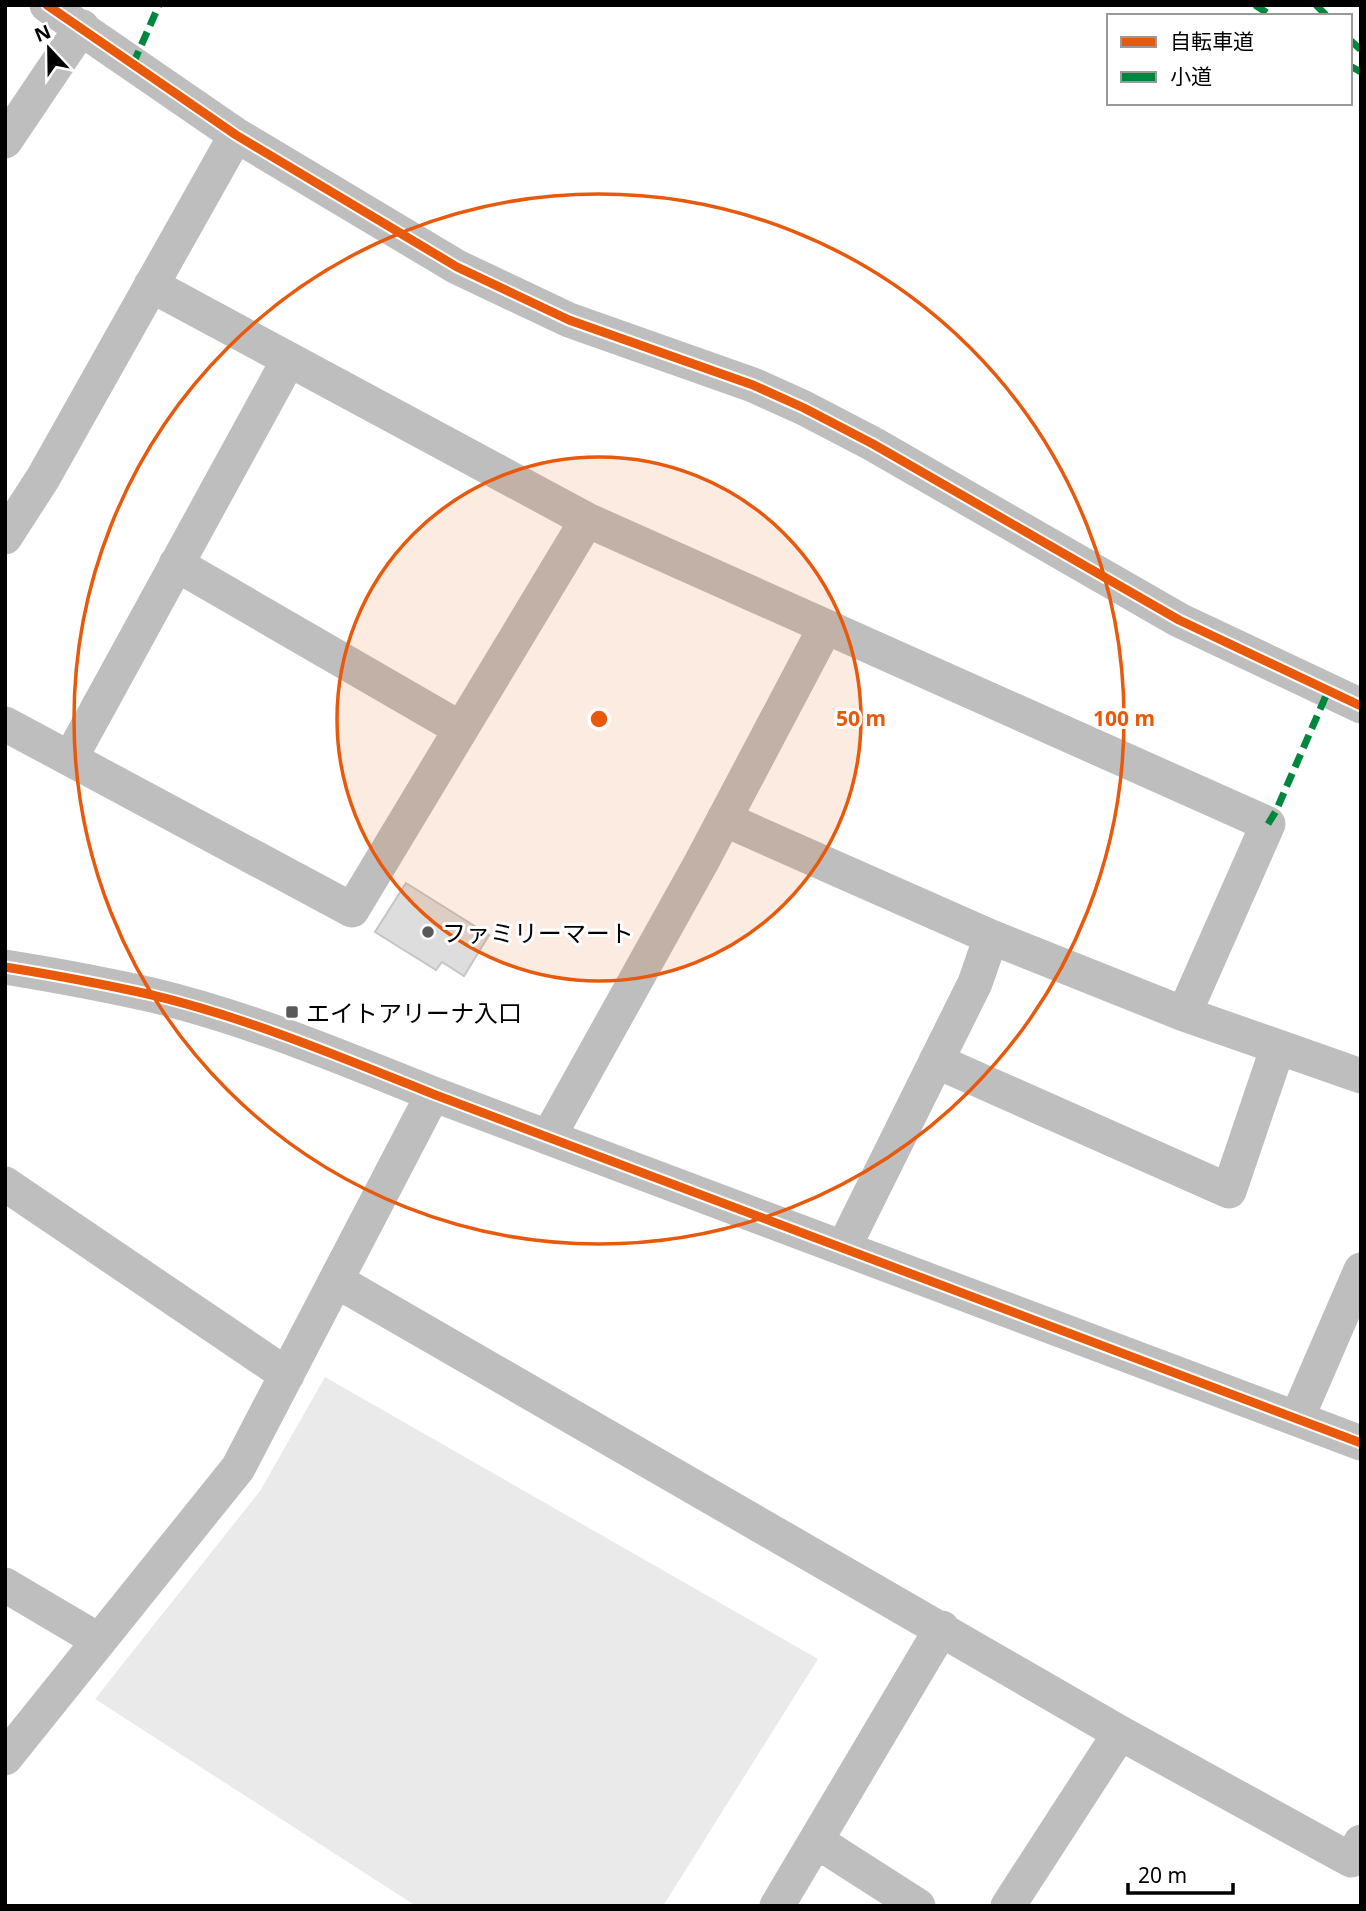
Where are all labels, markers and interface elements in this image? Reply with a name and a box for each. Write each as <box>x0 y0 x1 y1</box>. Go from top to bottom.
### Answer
north arrow <box>14 14 84 84</box>
legend <box>1107 14 1352 105</box>
text: N <box>31 18 55 48</box>
text: 自転車道 <box>1170 27 1254 55</box>
text: 小道 <box>1170 62 1212 90</box>
text: 50 m <box>836 704 886 732</box>
text: 100 m <box>1093 704 1155 732</box>
centre of rings <box>587 707 611 731</box>
place label: ファミリーマート <box>442 916 634 949</box>
marker: ファミリーマート <box>420 924 436 940</box>
place label: エイトアリーナ入口 <box>306 996 522 1029</box>
marker: エイトアリーナ入口 <box>284 1004 300 1020</box>
scale bar <box>1128 1852 1233 1896</box>
text: 20 m <box>1138 1861 1187 1889</box>

